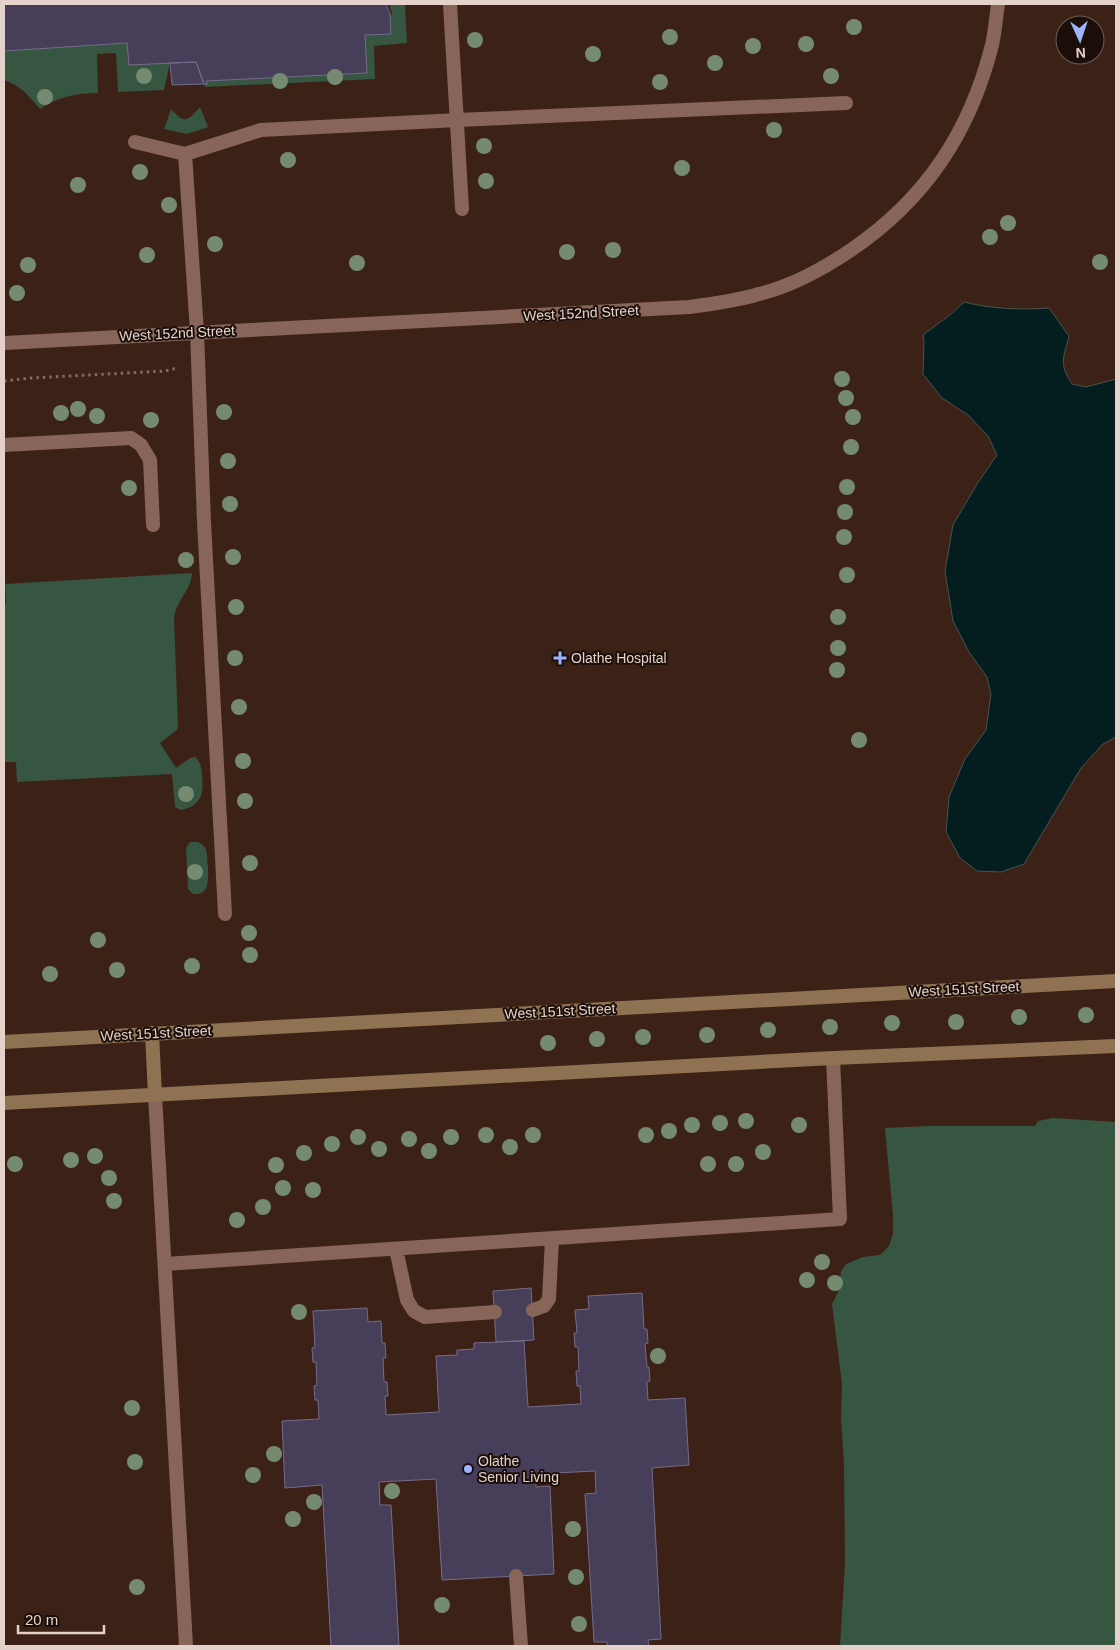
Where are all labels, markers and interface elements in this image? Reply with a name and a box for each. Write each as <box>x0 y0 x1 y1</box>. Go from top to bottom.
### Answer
north arrow <box>1055 15 1105 65</box>
text: N <box>1075 45 1086 61</box>
street label: West 152nd Street <box>523 302 639 324</box>
street label: West 152nd Street <box>119 322 235 344</box>
place label: Olathe Hospital <box>571 650 667 666</box>
marker: Olathe Hospital <box>553 651 567 665</box>
street label: West 151st Street <box>908 978 1020 1000</box>
street label: West 151st Street <box>504 1000 616 1022</box>
street label: West 151st Street <box>100 1022 212 1044</box>
place label: Olathe Senior Living <box>478 1453 559 1485</box>
marker: Olathe Senior Living <box>462 1463 474 1475</box>
scale bar <box>18 1602 104 1634</box>
text: 20 m <box>25 1611 58 1628</box>

